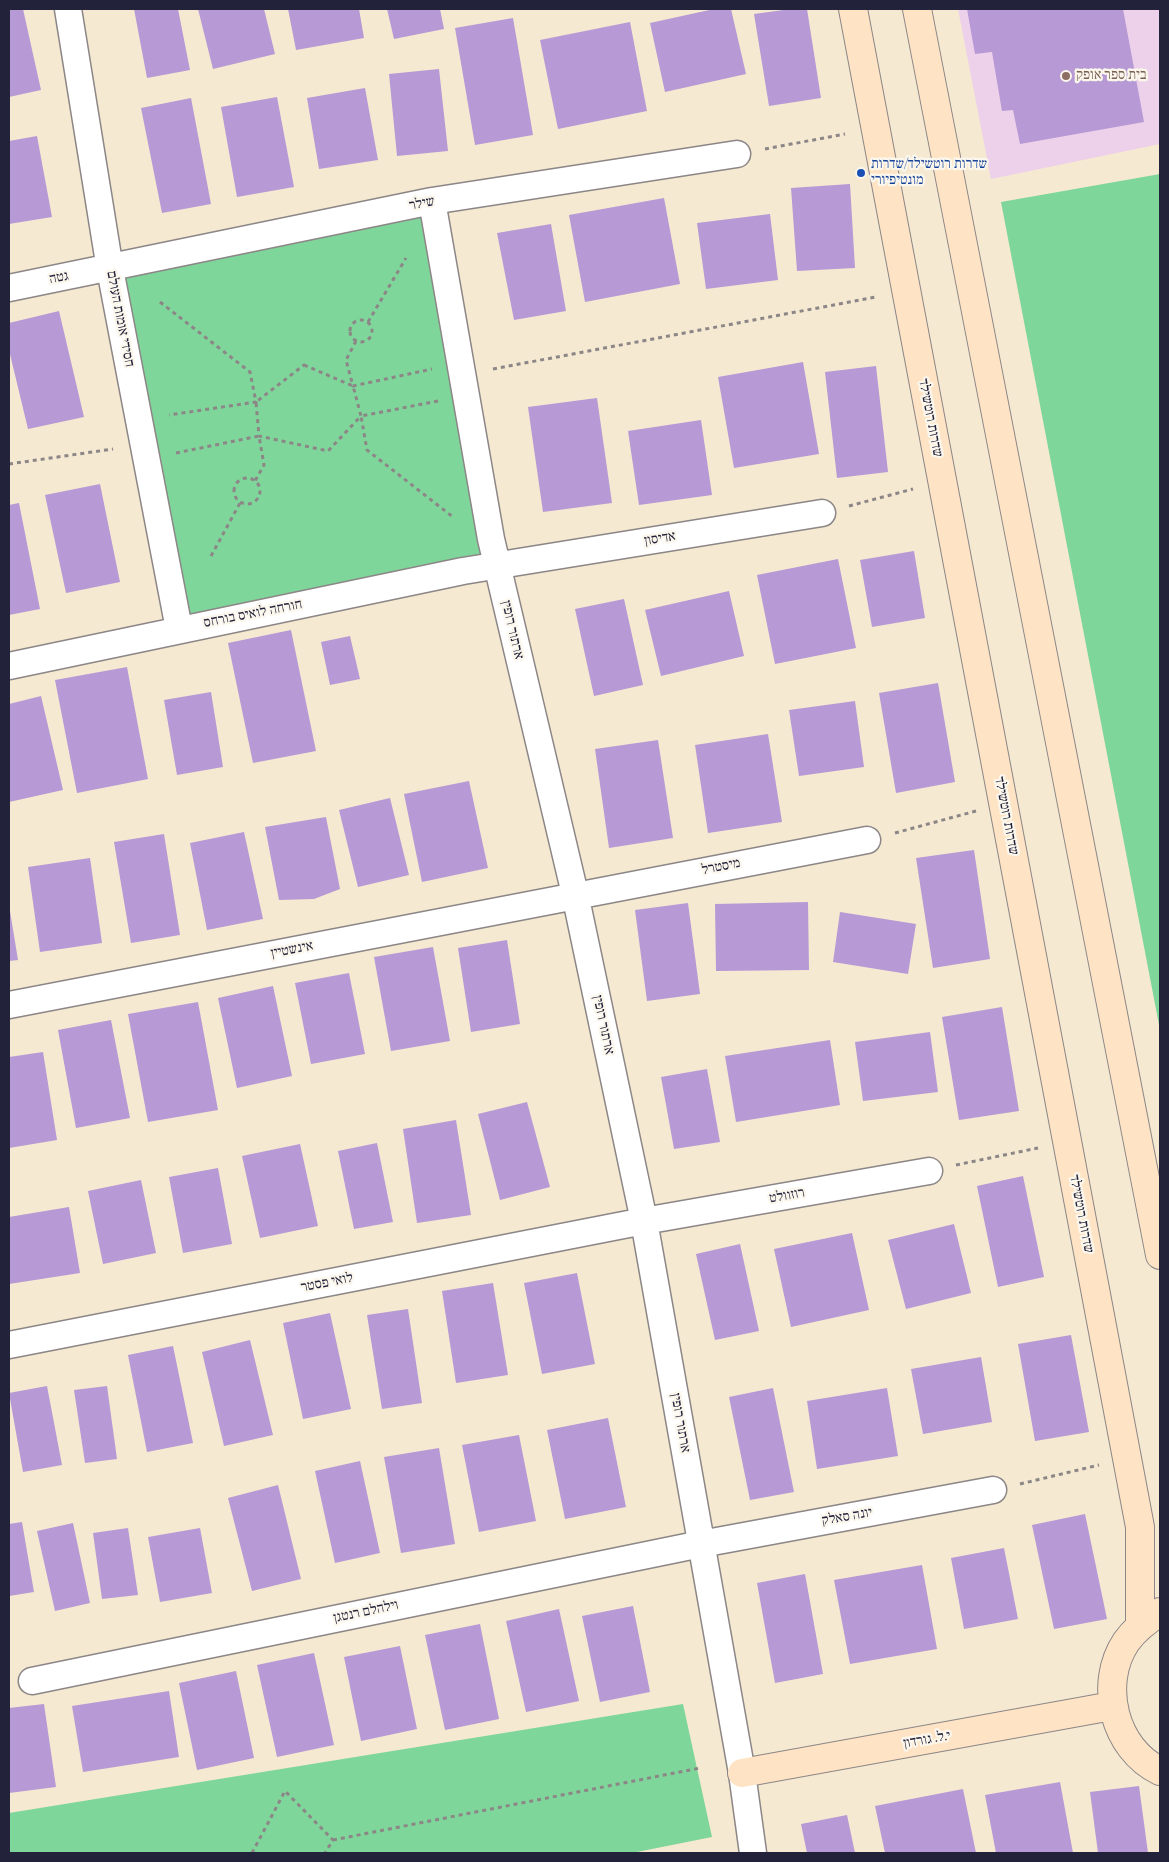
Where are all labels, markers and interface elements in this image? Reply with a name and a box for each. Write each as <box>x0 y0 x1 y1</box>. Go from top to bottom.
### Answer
place label: בית ספר אופק <box>1076 68 1147 84</box>
marker: בית ספר אופק <box>1060 70 1072 82</box>
place label: שדרות רוטשילד/שדרות מונטיפיורי <box>871 157 987 190</box>
marker: שדרות רוטשילד/שדרות מונטיפיורי <box>855 167 867 179</box>
street label: שילר <box>408 193 436 215</box>
street label: גטה <box>48 268 70 288</box>
street label: חסידי אומות העולם <box>102 270 138 368</box>
street label: שדרות רוטשילד <box>914 377 946 459</box>
street label: אדיסון <box>643 528 677 550</box>
street label: חורחה לואיס בורחס <box>202 596 304 632</box>
street label: ארתור רופין <box>497 599 527 661</box>
street label: שדרות רוטשילד <box>990 775 1022 857</box>
street label: מיסטרל <box>700 855 742 879</box>
street label: אינשטיין <box>269 938 315 962</box>
street label: ארתור רופין <box>589 994 617 1056</box>
street label: שדרות רוטשילד <box>1065 1173 1097 1255</box>
street label: רוזוולט <box>768 1185 806 1207</box>
street label: לואי פסטר <box>299 1270 355 1296</box>
street label: ארתור רופין <box>667 1392 693 1454</box>
street label: יונה סאלק <box>820 1504 874 1530</box>
street label: וילהלם רנטגן <box>332 1597 400 1627</box>
street label: י.ל. גורדון <box>902 1728 952 1752</box>

